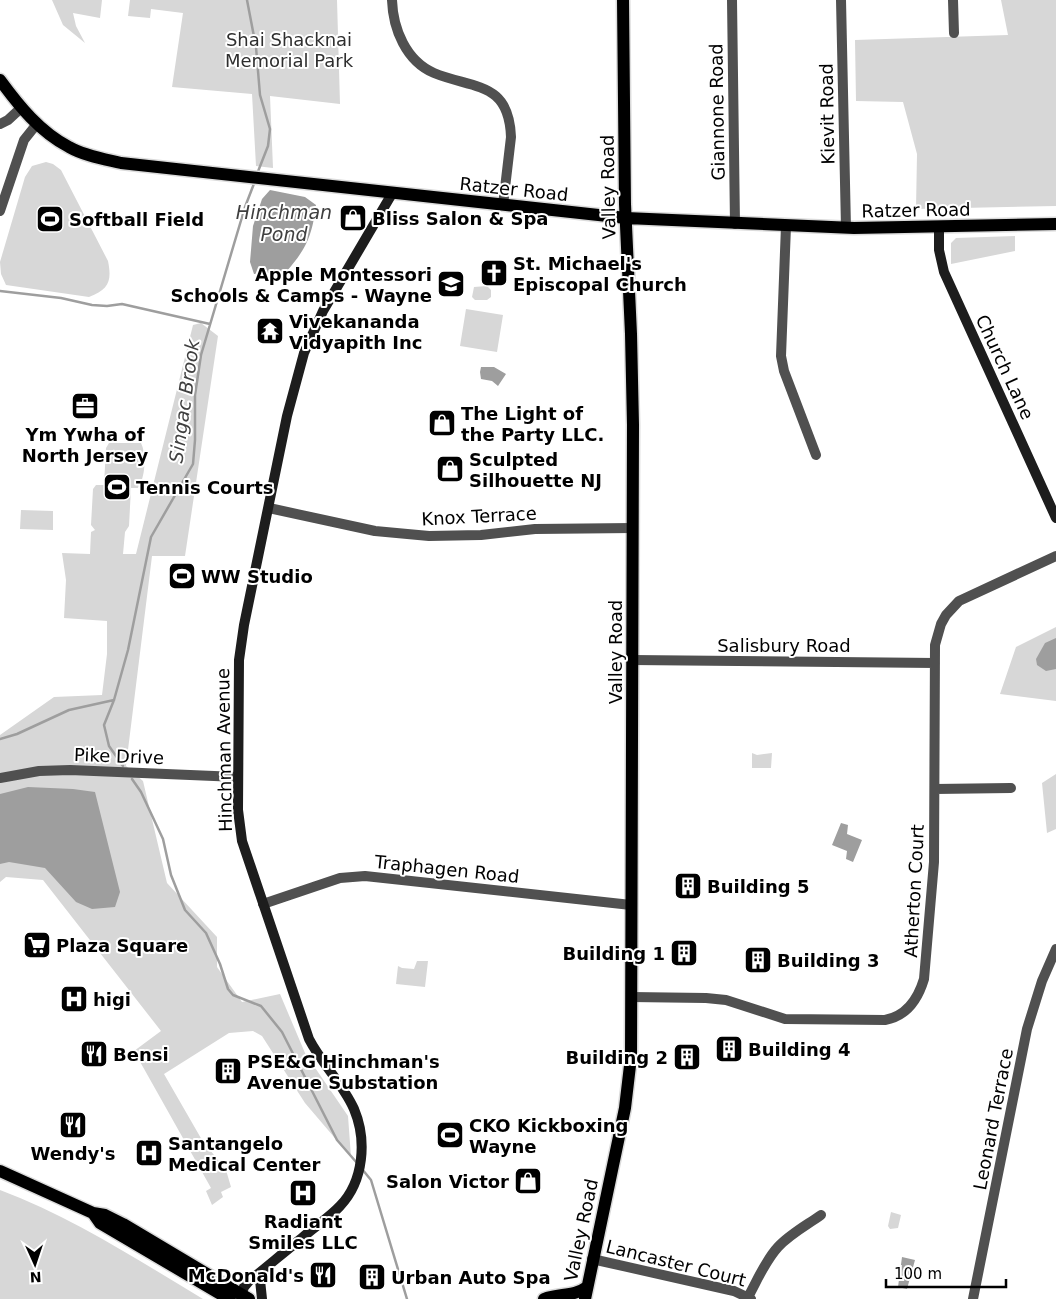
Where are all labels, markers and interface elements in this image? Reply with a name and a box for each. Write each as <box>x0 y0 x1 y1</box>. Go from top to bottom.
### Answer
park label: Shai Shacknai Memorial Park <box>225 29 354 71</box>
street label: Giannone Road <box>705 43 729 181</box>
street label: Kievit Road <box>816 63 838 165</box>
street label: Valley Road <box>597 135 619 239</box>
street label: Ratzer Road <box>459 173 569 205</box>
street label: Ratzer Road <box>861 199 971 221</box>
water label: Hinchman Pond <box>236 201 332 245</box>
shop icon: Bliss Salon & Spa <box>338 203 368 233</box>
sports icon: Softball Field <box>35 204 65 234</box>
place label: Bliss Salon & Spa <box>372 208 548 229</box>
place label: Softball Field <box>69 209 204 230</box>
place label: St. Michael's Episcopal Church <box>513 253 687 295</box>
church icon: St. Michael's Episcopal Church <box>479 258 509 288</box>
place label: Apple Montessori Schools & Camps - Wayne <box>170 264 432 306</box>
school or university icon: Apple Montessori Schools & Camps - Wayne <box>436 269 466 299</box>
place label: Vivekananda Vidyapith Inc <box>289 311 422 353</box>
street label: Church Lane <box>972 311 1038 423</box>
temple icon: Vivekananda Vidyapith Inc <box>255 316 285 346</box>
water label: Singac Brook <box>164 337 204 464</box>
office icon: Ym Ywha of North Jersey <box>70 391 100 421</box>
place label: The Light of the Party LLC. <box>461 403 604 445</box>
shop icon: The Light of the Party LLC. <box>427 408 457 438</box>
place label: Ym Ywha of North Jersey <box>22 424 148 466</box>
place label: Sculpted Silhouette NJ <box>469 449 602 491</box>
shop icon: Sculpted Silhouette NJ <box>435 454 465 484</box>
sports icon: Tennis Courts <box>102 472 132 502</box>
place label: Tennis Courts <box>136 477 273 498</box>
street label: Knox Terrace <box>421 502 537 530</box>
sports icon: WW Studio <box>167 561 197 591</box>
place label: WW Studio <box>201 566 313 587</box>
street label: Valley Road <box>605 600 626 704</box>
street label: Salisbury Road <box>717 635 851 656</box>
street label: Hinchman Avenue <box>212 668 236 832</box>
street label: Pike Drive <box>74 744 164 768</box>
street label: Atherton Court <box>900 824 928 958</box>
street label: Traphagen Road <box>373 851 520 887</box>
building icon: Building 5 <box>673 871 703 901</box>
place label: Building 5 <box>707 876 809 897</box>
supermarket icon: Plaza Square <box>22 930 52 960</box>
place label: Plaza Square <box>56 935 188 956</box>
building icon: Building 1 <box>669 938 699 968</box>
place label: Building 1 <box>563 943 665 964</box>
building icon: Building 3 <box>743 945 773 975</box>
place label: Building 3 <box>777 950 879 971</box>
hospital icon: higi <box>59 984 89 1014</box>
place label: higi <box>93 989 131 1010</box>
building icon: Building 4 <box>714 1034 744 1064</box>
restaurant icon: Bensi <box>79 1039 109 1069</box>
place label: Building 4 <box>748 1039 850 1060</box>
building icon: Building 2 <box>672 1042 702 1072</box>
place label: Bensi <box>113 1044 169 1065</box>
street label: Leonard Terrace <box>969 1046 1017 1192</box>
place label: Building 2 <box>566 1047 668 1068</box>
place label: PSE&G Hinchman's Avenue Substation <box>247 1051 440 1093</box>
building icon: PSE&G Hinchman's Avenue Substation <box>213 1056 243 1086</box>
restaurant icon: Wendy's <box>58 1110 88 1140</box>
place label: CKO Kickboxing Wayne <box>469 1115 628 1157</box>
sports icon: CKO Kickboxing Wayne <box>435 1120 465 1150</box>
place label: Santangelo Medical Center <box>168 1133 320 1175</box>
hospital icon: Santangelo Medical Center <box>134 1138 164 1168</box>
place label: Wendy's <box>30 1143 116 1164</box>
shop icon: Salon Victor <box>513 1166 543 1196</box>
place label: Salon Victor <box>386 1171 509 1192</box>
street label: Valley Road <box>560 1177 602 1283</box>
hospital icon: Radiant Smiles LLC <box>288 1178 318 1208</box>
place label: Radiant Smiles LLC <box>248 1211 358 1253</box>
street label: Lancaster Court <box>604 1235 748 1291</box>
north arrow <box>10 1239 60 1289</box>
scale bar <box>886 1256 1006 1288</box>
restaurant icon: McDonald's <box>308 1260 338 1290</box>
building icon: Urban Auto Spa <box>357 1262 387 1292</box>
place label: McDonald's <box>188 1265 304 1286</box>
text: 100 m <box>894 1265 942 1283</box>
place label: Urban Auto Spa <box>391 1267 551 1288</box>
text: N <box>29 1269 42 1285</box>

